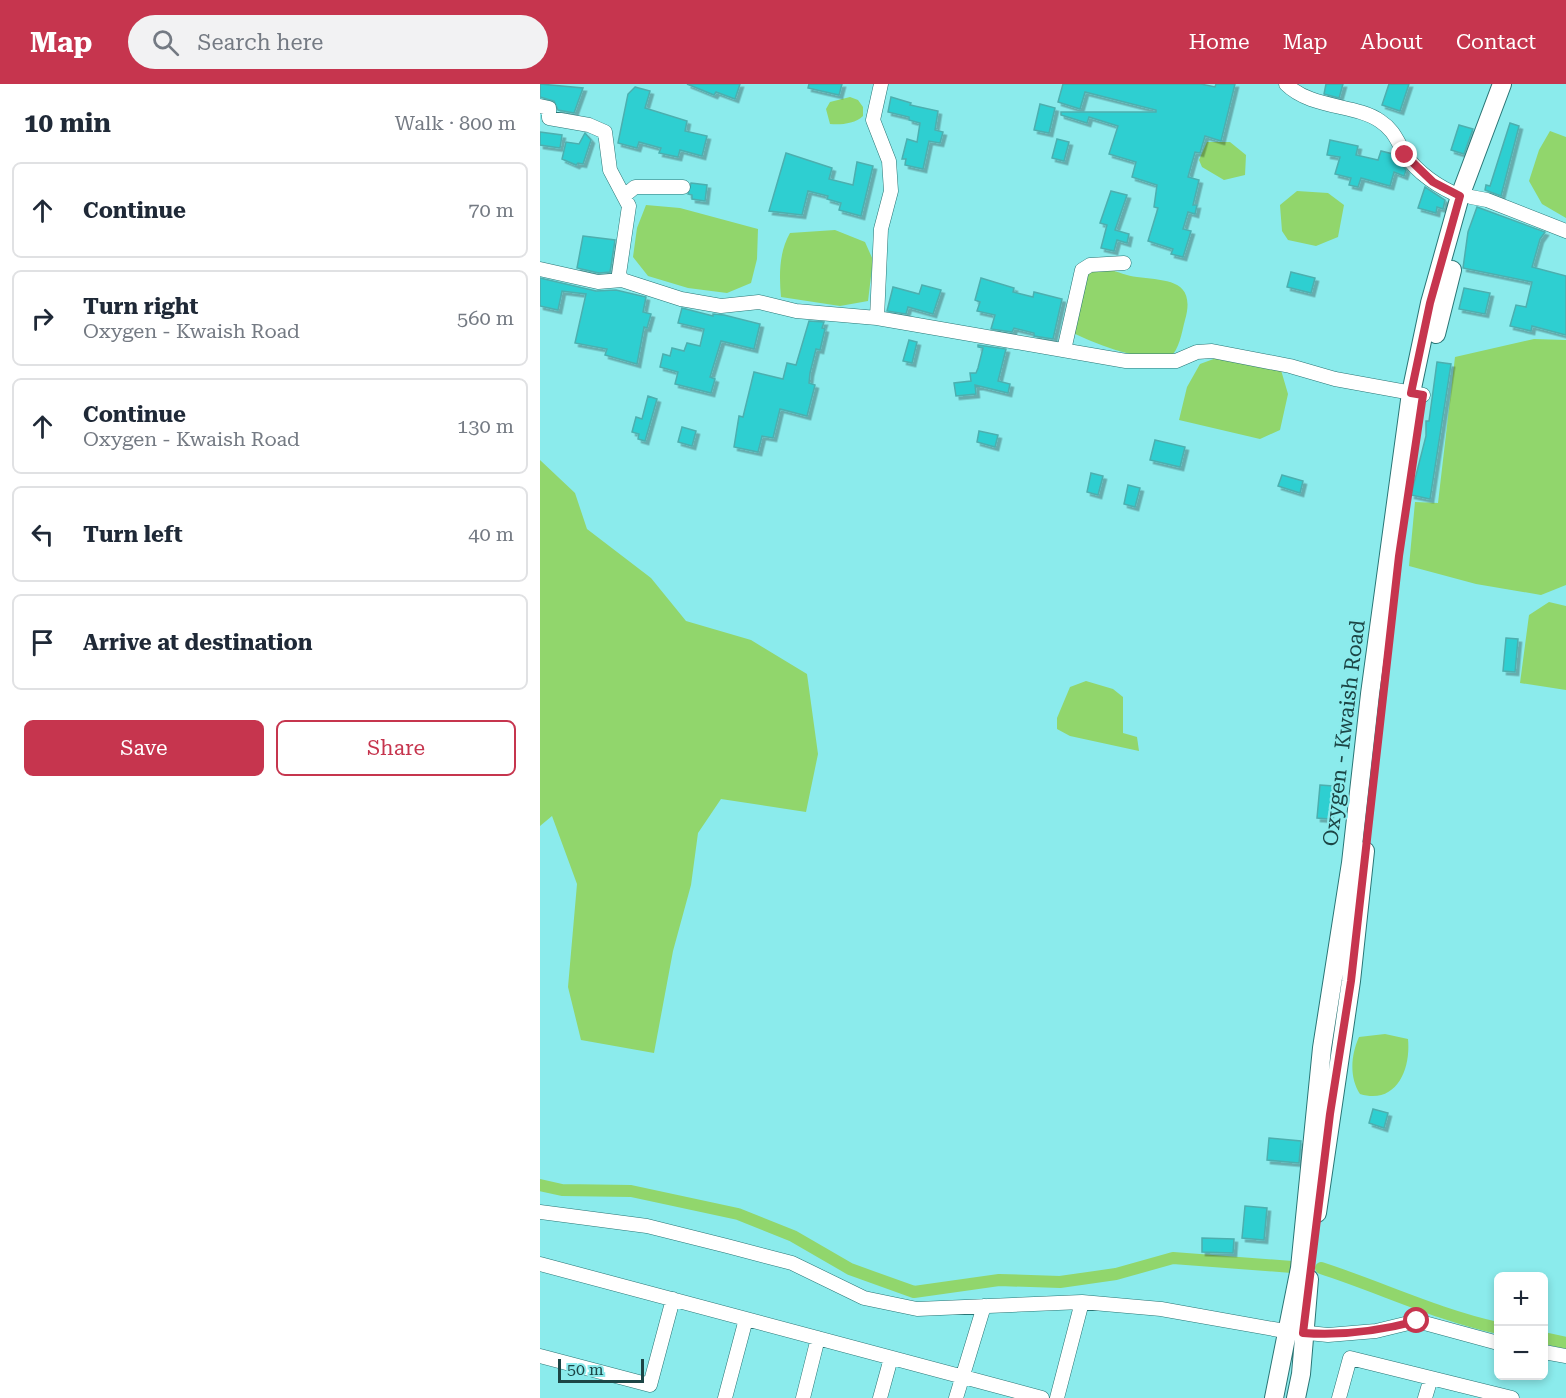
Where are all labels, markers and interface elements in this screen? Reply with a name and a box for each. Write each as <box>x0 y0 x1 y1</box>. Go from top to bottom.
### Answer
search box <box>128 15 548 69</box>
text: Map <box>30 26 92 59</box>
icon: search <box>149 26 182 59</box>
text: Search here <box>197 30 323 55</box>
text: Home <box>1189 30 1250 54</box>
text: Map <box>1283 30 1328 54</box>
text: About <box>1361 30 1423 54</box>
text: Contact <box>1456 30 1536 54</box>
text: 10 min <box>24 108 111 138</box>
text: Walk · 800 m <box>395 111 516 135</box>
route end <box>1391 141 1417 167</box>
icon: ahead <box>26 194 59 227</box>
text: Continue <box>83 198 186 223</box>
text: 70 m <box>468 198 514 222</box>
text: Turn right <box>83 294 198 319</box>
icon: right <box>26 302 59 335</box>
text: 560 m <box>457 306 514 330</box>
text: Oxygen - Kwaish Road <box>83 319 300 343</box>
text: Continue <box>83 402 186 427</box>
icon: ahead <box>26 410 59 443</box>
text: 130 m <box>457 414 514 438</box>
text: Oxygen - Kwaish Road <box>83 427 300 451</box>
icon: left <box>26 518 59 551</box>
text: Turn left <box>83 522 183 547</box>
text: 40 m <box>468 522 514 546</box>
street label: Oxygen - Kwaish Road <box>1318 618 1370 847</box>
icon: arrive <box>26 626 59 659</box>
text: Arrive at destination <box>83 630 312 655</box>
button: Save <box>24 720 264 776</box>
button: Share <box>276 720 516 776</box>
map controls <box>1494 1272 1548 1380</box>
button: + <box>1494 1272 1548 1326</box>
route start <box>1403 1307 1429 1333</box>
button: − <box>1494 1326 1548 1380</box>
scale bar <box>558 1356 644 1384</box>
text: 50 m <box>567 1360 604 1379</box>

